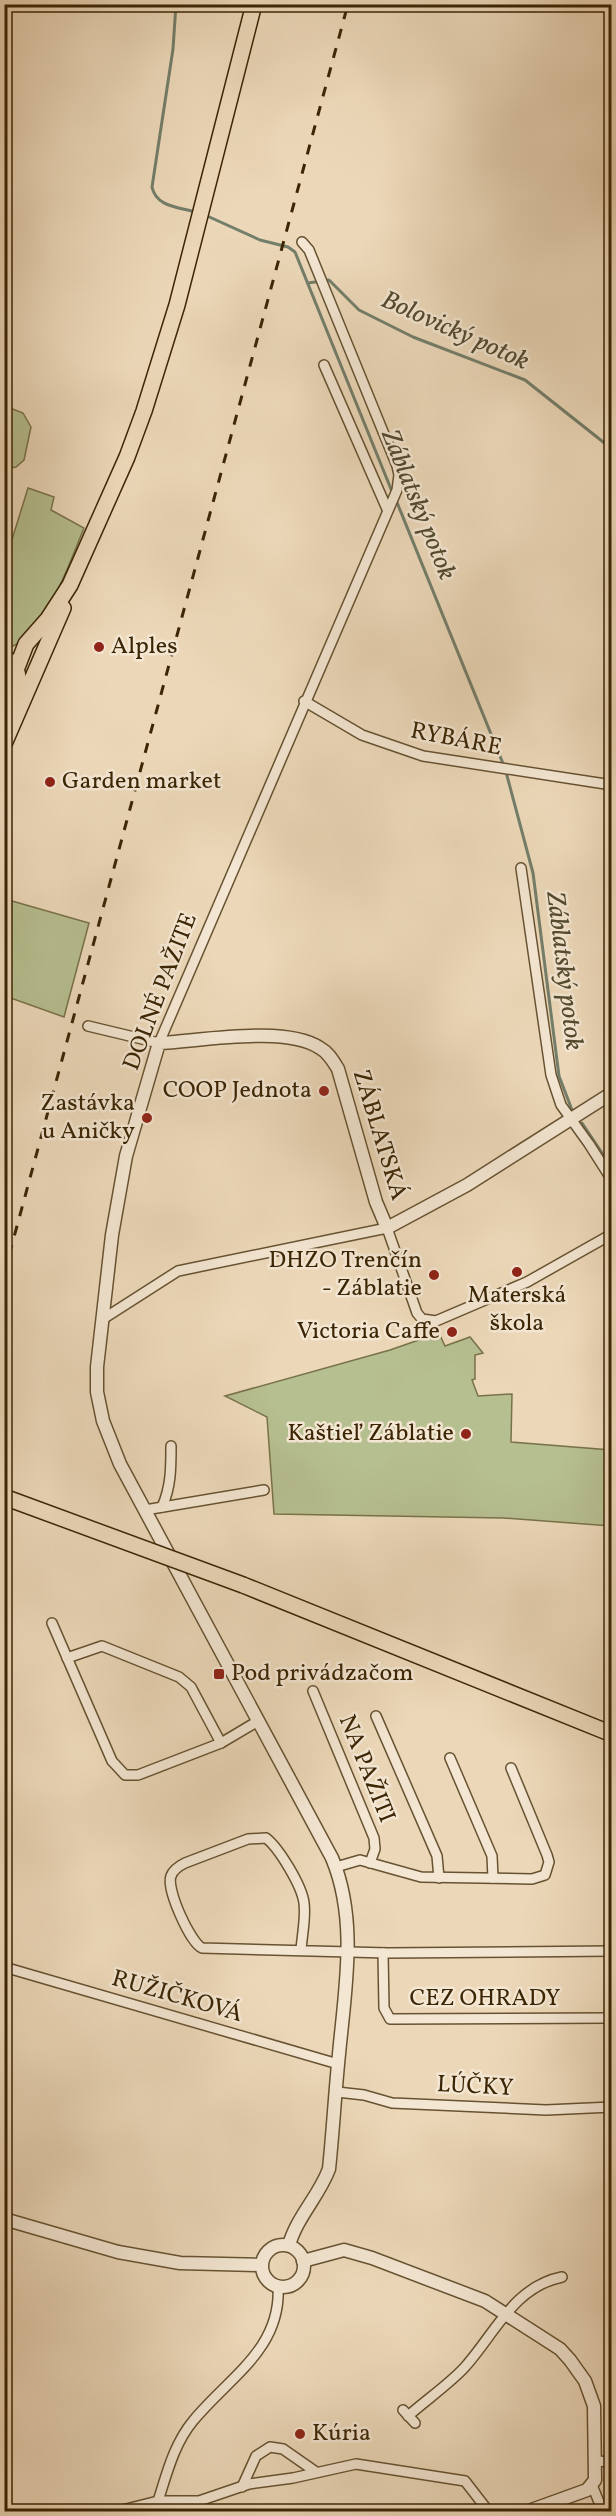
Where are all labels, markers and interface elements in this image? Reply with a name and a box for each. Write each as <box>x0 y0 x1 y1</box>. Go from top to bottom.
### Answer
water label: Bolovický potok <box>375 282 535 380</box>
water label: Záblatský potok <box>371 423 465 586</box>
place label: Alples <box>111 630 177 664</box>
marker: Alples <box>92 640 106 654</box>
street label: RYBÁRE <box>407 715 505 765</box>
place label: Garden market <box>62 765 221 799</box>
marker: Garden market <box>43 775 57 789</box>
water label: Záblatský potok <box>536 889 592 1052</box>
street label: DOLNÉ PAŽITE <box>115 908 207 1076</box>
street label: ZÁBLATSKÁ <box>343 1065 415 1205</box>
place label: COOP Jednota <box>163 1074 312 1108</box>
marker: COOP Jednota <box>317 1084 331 1098</box>
place label: Zastávka u Aničky <box>40 1087 135 1149</box>
marker: Zastávka u Aničky <box>140 1111 154 1125</box>
place label: DHZO Trenčín - Záblatie <box>269 1244 422 1306</box>
marker: Materská škola <box>510 1265 524 1279</box>
marker: DHZO Trenčín - Záblatie <box>427 1268 441 1282</box>
place label: Materská škola <box>468 1279 566 1341</box>
place label: Victoria Caffe <box>297 1315 440 1349</box>
marker: Victoria Caffe <box>445 1325 459 1339</box>
place label: Kaštieľ Záblatie <box>288 1417 454 1451</box>
marker: Kaštieľ Záblatie <box>459 1427 473 1441</box>
place label: Pod privádzačom <box>231 1657 413 1691</box>
marker: Pod privádzačom <box>212 1667 226 1681</box>
street label: NA PAŽITI <box>329 1710 403 1828</box>
street label: RUŽIČKOVÁ <box>108 1962 247 2032</box>
street label: CEZ OHRADY <box>410 1982 560 2016</box>
street label: LÚČKY <box>436 2068 514 2106</box>
place label: Kúria <box>312 2417 371 2451</box>
marker: Kúria <box>293 2427 307 2441</box>

